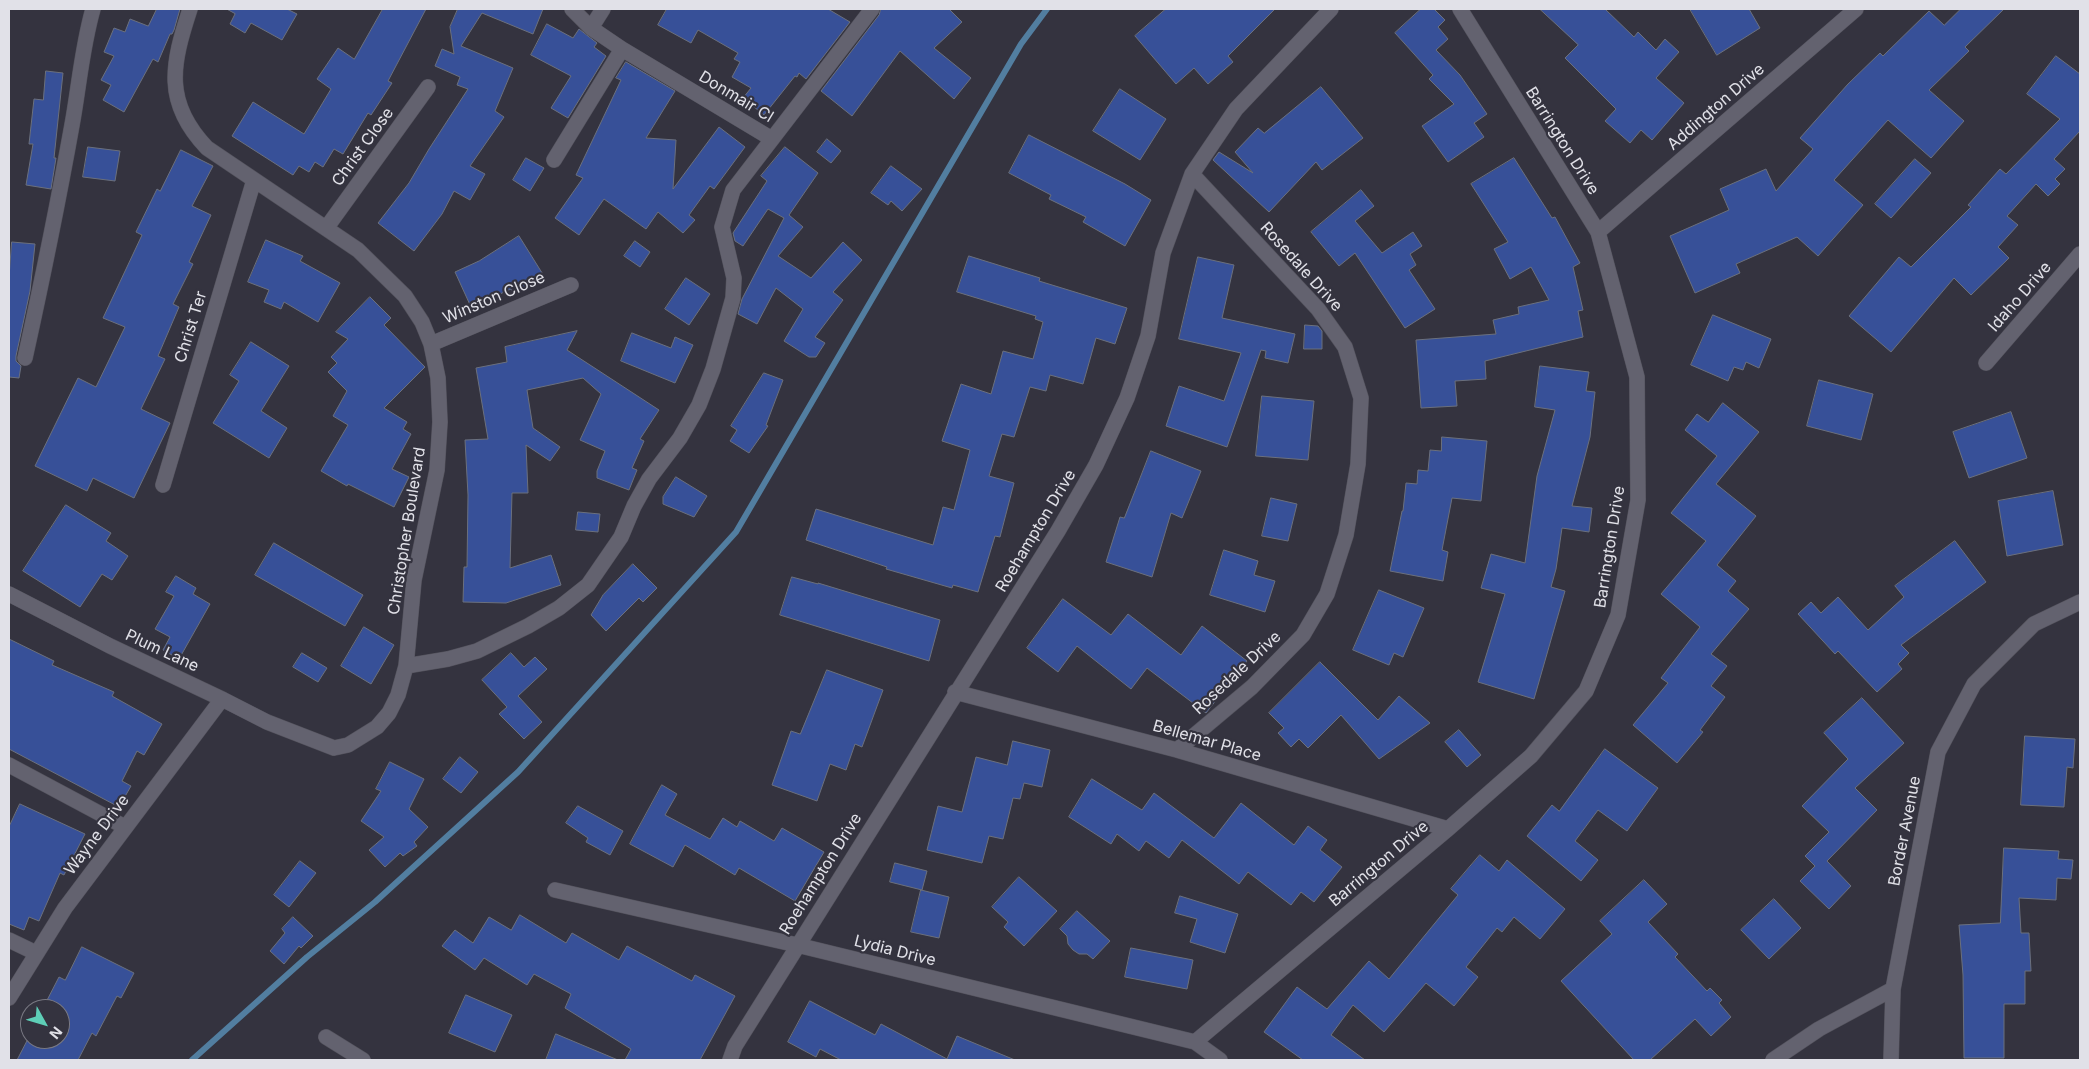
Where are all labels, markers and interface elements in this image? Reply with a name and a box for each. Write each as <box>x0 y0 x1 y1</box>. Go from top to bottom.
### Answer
street label: Addington Drive <box>1664 60 1768 154</box>
street label: Donmair Cl <box>695 67 777 127</box>
street label: Barrington Drive <box>1521 84 1603 198</box>
street label: Christ Close <box>328 104 398 190</box>
street label: Rosedale Drive <box>1256 218 1346 316</box>
street label: Idaho Drive <box>1984 258 2056 336</box>
street label: Winston Close <box>440 268 548 328</box>
street label: Christ Ter <box>171 289 211 365</box>
street label: Christopher Boulevard <box>384 446 430 616</box>
street label: Roehampton Drive <box>992 466 1080 596</box>
street label: Barrington Drive <box>1591 485 1629 609</box>
street label: Plum Lane <box>122 626 202 676</box>
street label: Rosedale Drive <box>1189 627 1285 719</box>
street label: Bellemar Place <box>1151 716 1263 766</box>
street label: Border Avenue <box>1885 774 1925 888</box>
street label: Wayne Drive <box>61 791 133 879</box>
street label: Roehampton Drive <box>776 810 866 938</box>
street label: Barrington Drive <box>1326 817 1432 911</box>
street label: Lydia Drive <box>852 932 938 970</box>
north arrow <box>20 999 70 1049</box>
text: N <box>46 1024 66 1043</box>

